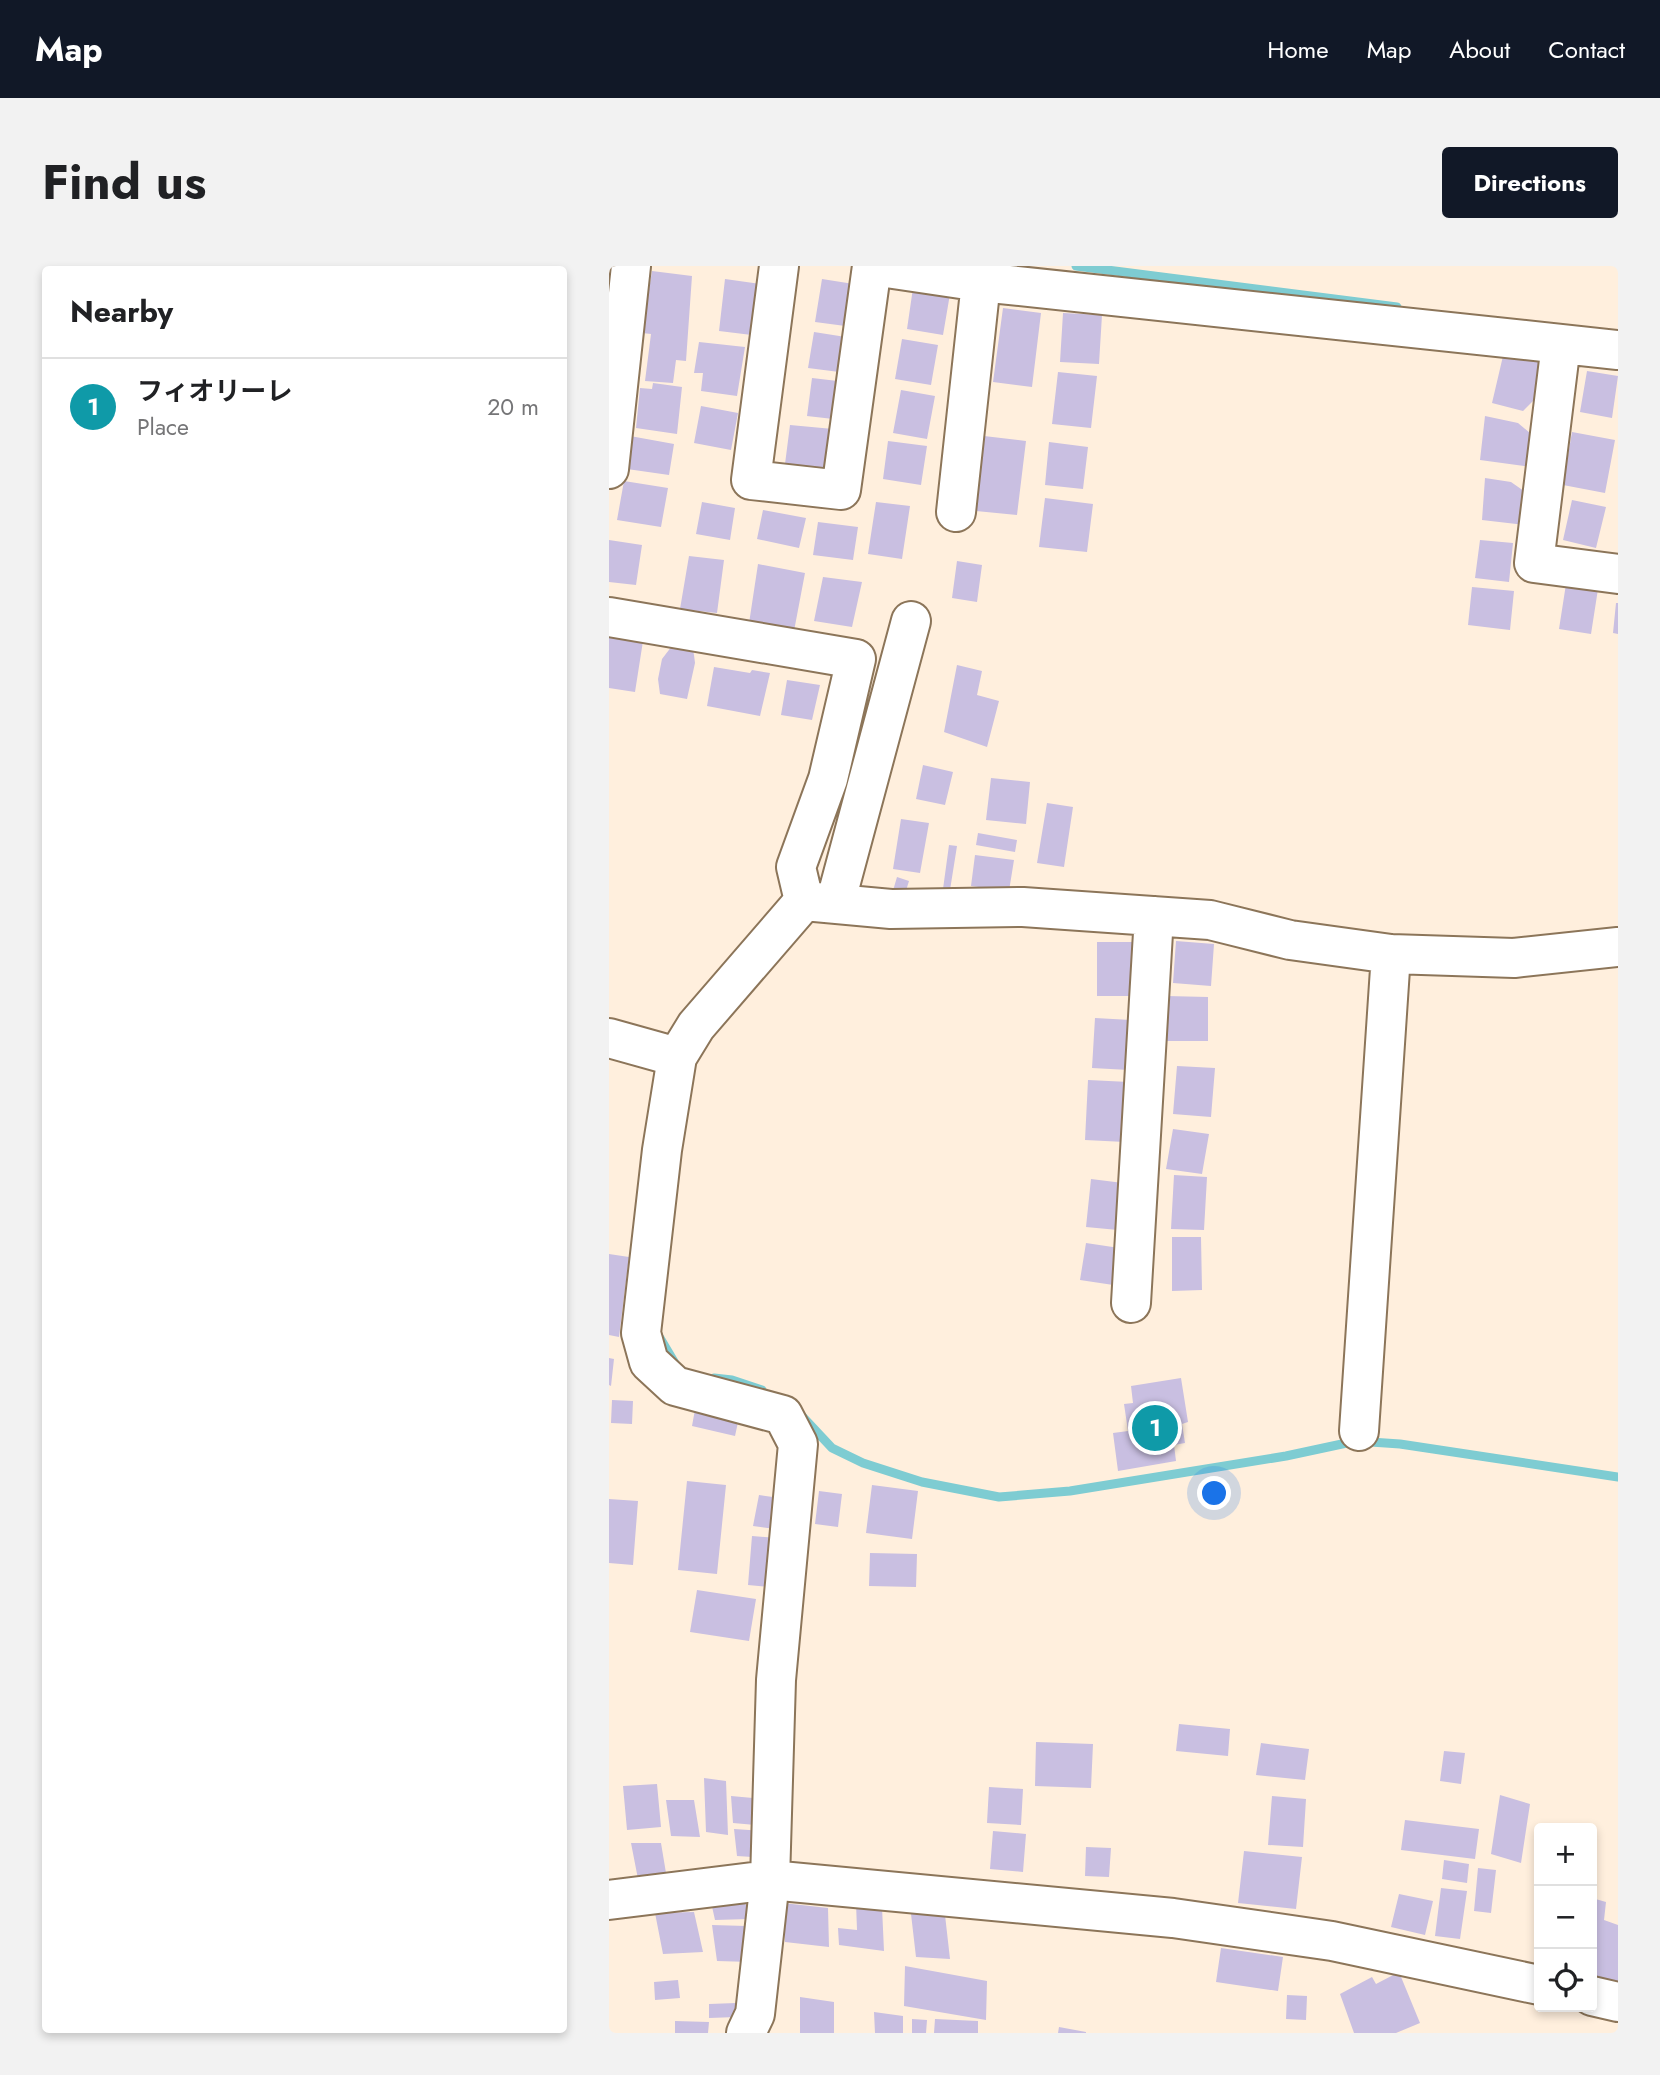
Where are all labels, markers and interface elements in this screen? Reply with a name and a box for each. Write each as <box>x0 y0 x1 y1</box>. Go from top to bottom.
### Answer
text: Map <box>35 26 103 73</box>
text: Home <box>1267 32 1329 67</box>
text: Map <box>1367 32 1411 67</box>
text: About <box>1449 32 1510 67</box>
text: Contact <box>1548 32 1625 67</box>
text: Find us <box>42 147 206 217</box>
button: Directions <box>1442 147 1618 218</box>
text: Nearby <box>70 290 173 333</box>
text: フィオリーレ <box>137 372 292 410</box>
text: 1 <box>87 390 99 424</box>
text: 20 m <box>487 390 539 424</box>
text: Place <box>137 410 189 444</box>
pin: 1 <box>1132 1402 1178 1454</box>
your location <box>1197 1476 1231 1510</box>
map controls <box>1534 1823 1597 2012</box>
button: + <box>1534 1823 1597 1886</box>
button: − <box>1534 1886 1597 1949</box>
button: locate <box>1534 1949 1597 2012</box>

